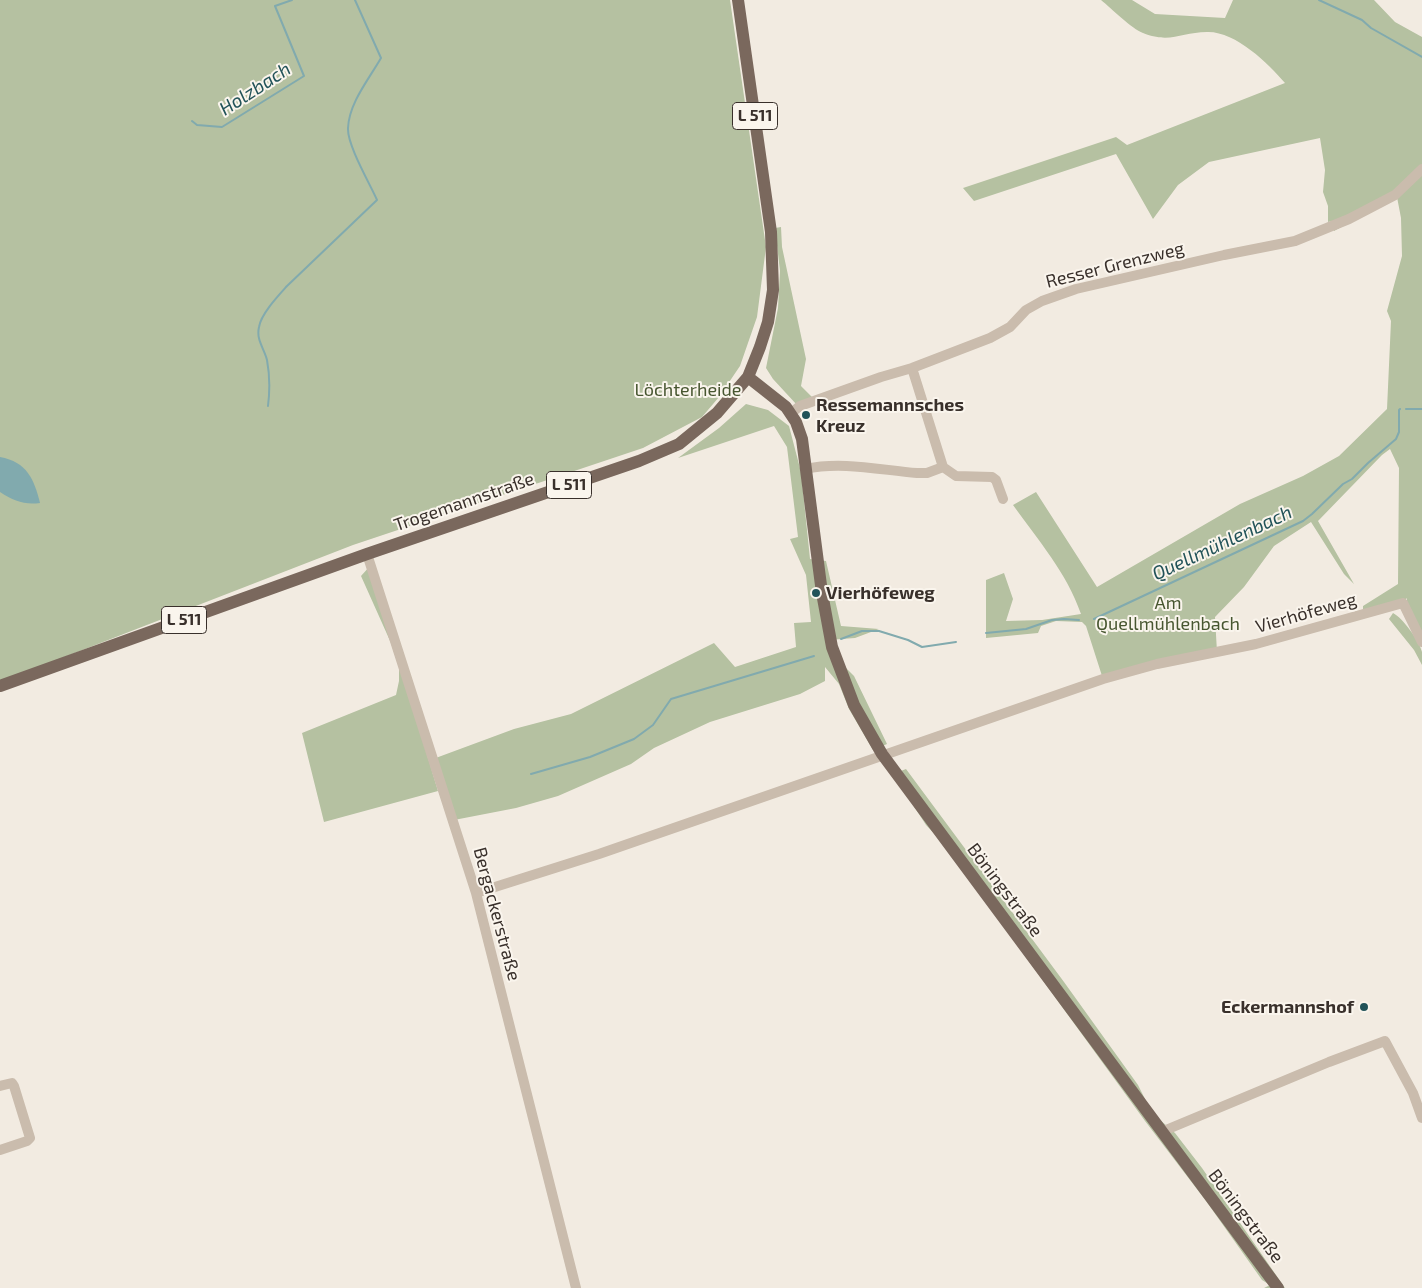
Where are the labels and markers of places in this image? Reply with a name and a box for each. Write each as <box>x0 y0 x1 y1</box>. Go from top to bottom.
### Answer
place label: Ressemannsches Kreuz <box>816 394 964 436</box>
marker: Ressemannsches Kreuz <box>800 409 812 421</box>
place label: Vierhöfeweg <box>826 582 935 604</box>
marker: Vierhöfeweg <box>810 587 822 599</box>
place label: Eckermannshof <box>1221 996 1354 1018</box>
marker: Eckermannshof <box>1358 1001 1370 1013</box>

